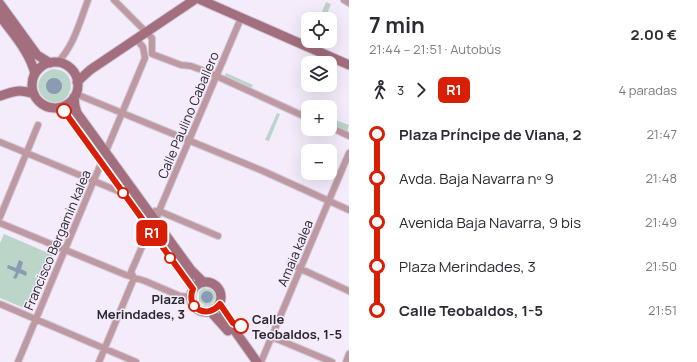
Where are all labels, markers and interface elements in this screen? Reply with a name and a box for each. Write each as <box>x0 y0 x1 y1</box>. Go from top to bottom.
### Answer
text: 7 min <box>369 10 425 40</box>
map controls <box>301 12 337 180</box>
button: locate <box>301 12 337 48</box>
text: 2.00 € <box>631 24 677 45</box>
text: 21:44 – 21:51 · Autobús <box>369 40 501 58</box>
street label: Calle Paulino Caballero <box>153 48 223 181</box>
button: layers <box>301 56 337 92</box>
icon: walk <box>369 79 391 101</box>
icon: forward <box>410 79 432 101</box>
text: R1 <box>446 80 462 99</box>
text: 3 <box>397 81 404 99</box>
text: 4 paradas <box>618 81 677 99</box>
button: + <box>301 100 337 136</box>
unlabelled marker <box>56 103 72 119</box>
text: Plaza Príncipe de Viana, 2 <box>399 124 581 145</box>
text: 21:47 <box>646 125 677 143</box>
button: − <box>301 144 337 180</box>
street label: Francisco Bergamin kalea <box>19 167 95 313</box>
text: Avda. Baja Navarra nº 9 <box>399 168 554 189</box>
text: 21:48 <box>645 169 677 187</box>
unlabelled marker <box>117 187 129 199</box>
text: Avenida Baja Navarra, 9 bis <box>399 212 581 233</box>
text: 21:49 <box>645 213 677 231</box>
street label: Amaia kalea <box>273 217 317 289</box>
line badge: R1 <box>134 220 170 246</box>
text: R1 <box>144 223 160 242</box>
unlabelled marker <box>164 252 176 264</box>
text: Plaza Merindades, 3 <box>399 256 536 277</box>
text: 21:50 <box>645 257 677 275</box>
place label: Plaza Merindades, 3 <box>97 290 185 323</box>
marker: Plaza Merindades, 3 <box>188 300 200 312</box>
text: Calle Teobaldos, 1-5 <box>399 300 543 321</box>
text: 21:51 <box>648 301 677 319</box>
place label: Calle Teobaldos, 1-5 <box>252 310 342 343</box>
marker: Calle Teobaldos, 1-5 <box>233 318 249 334</box>

